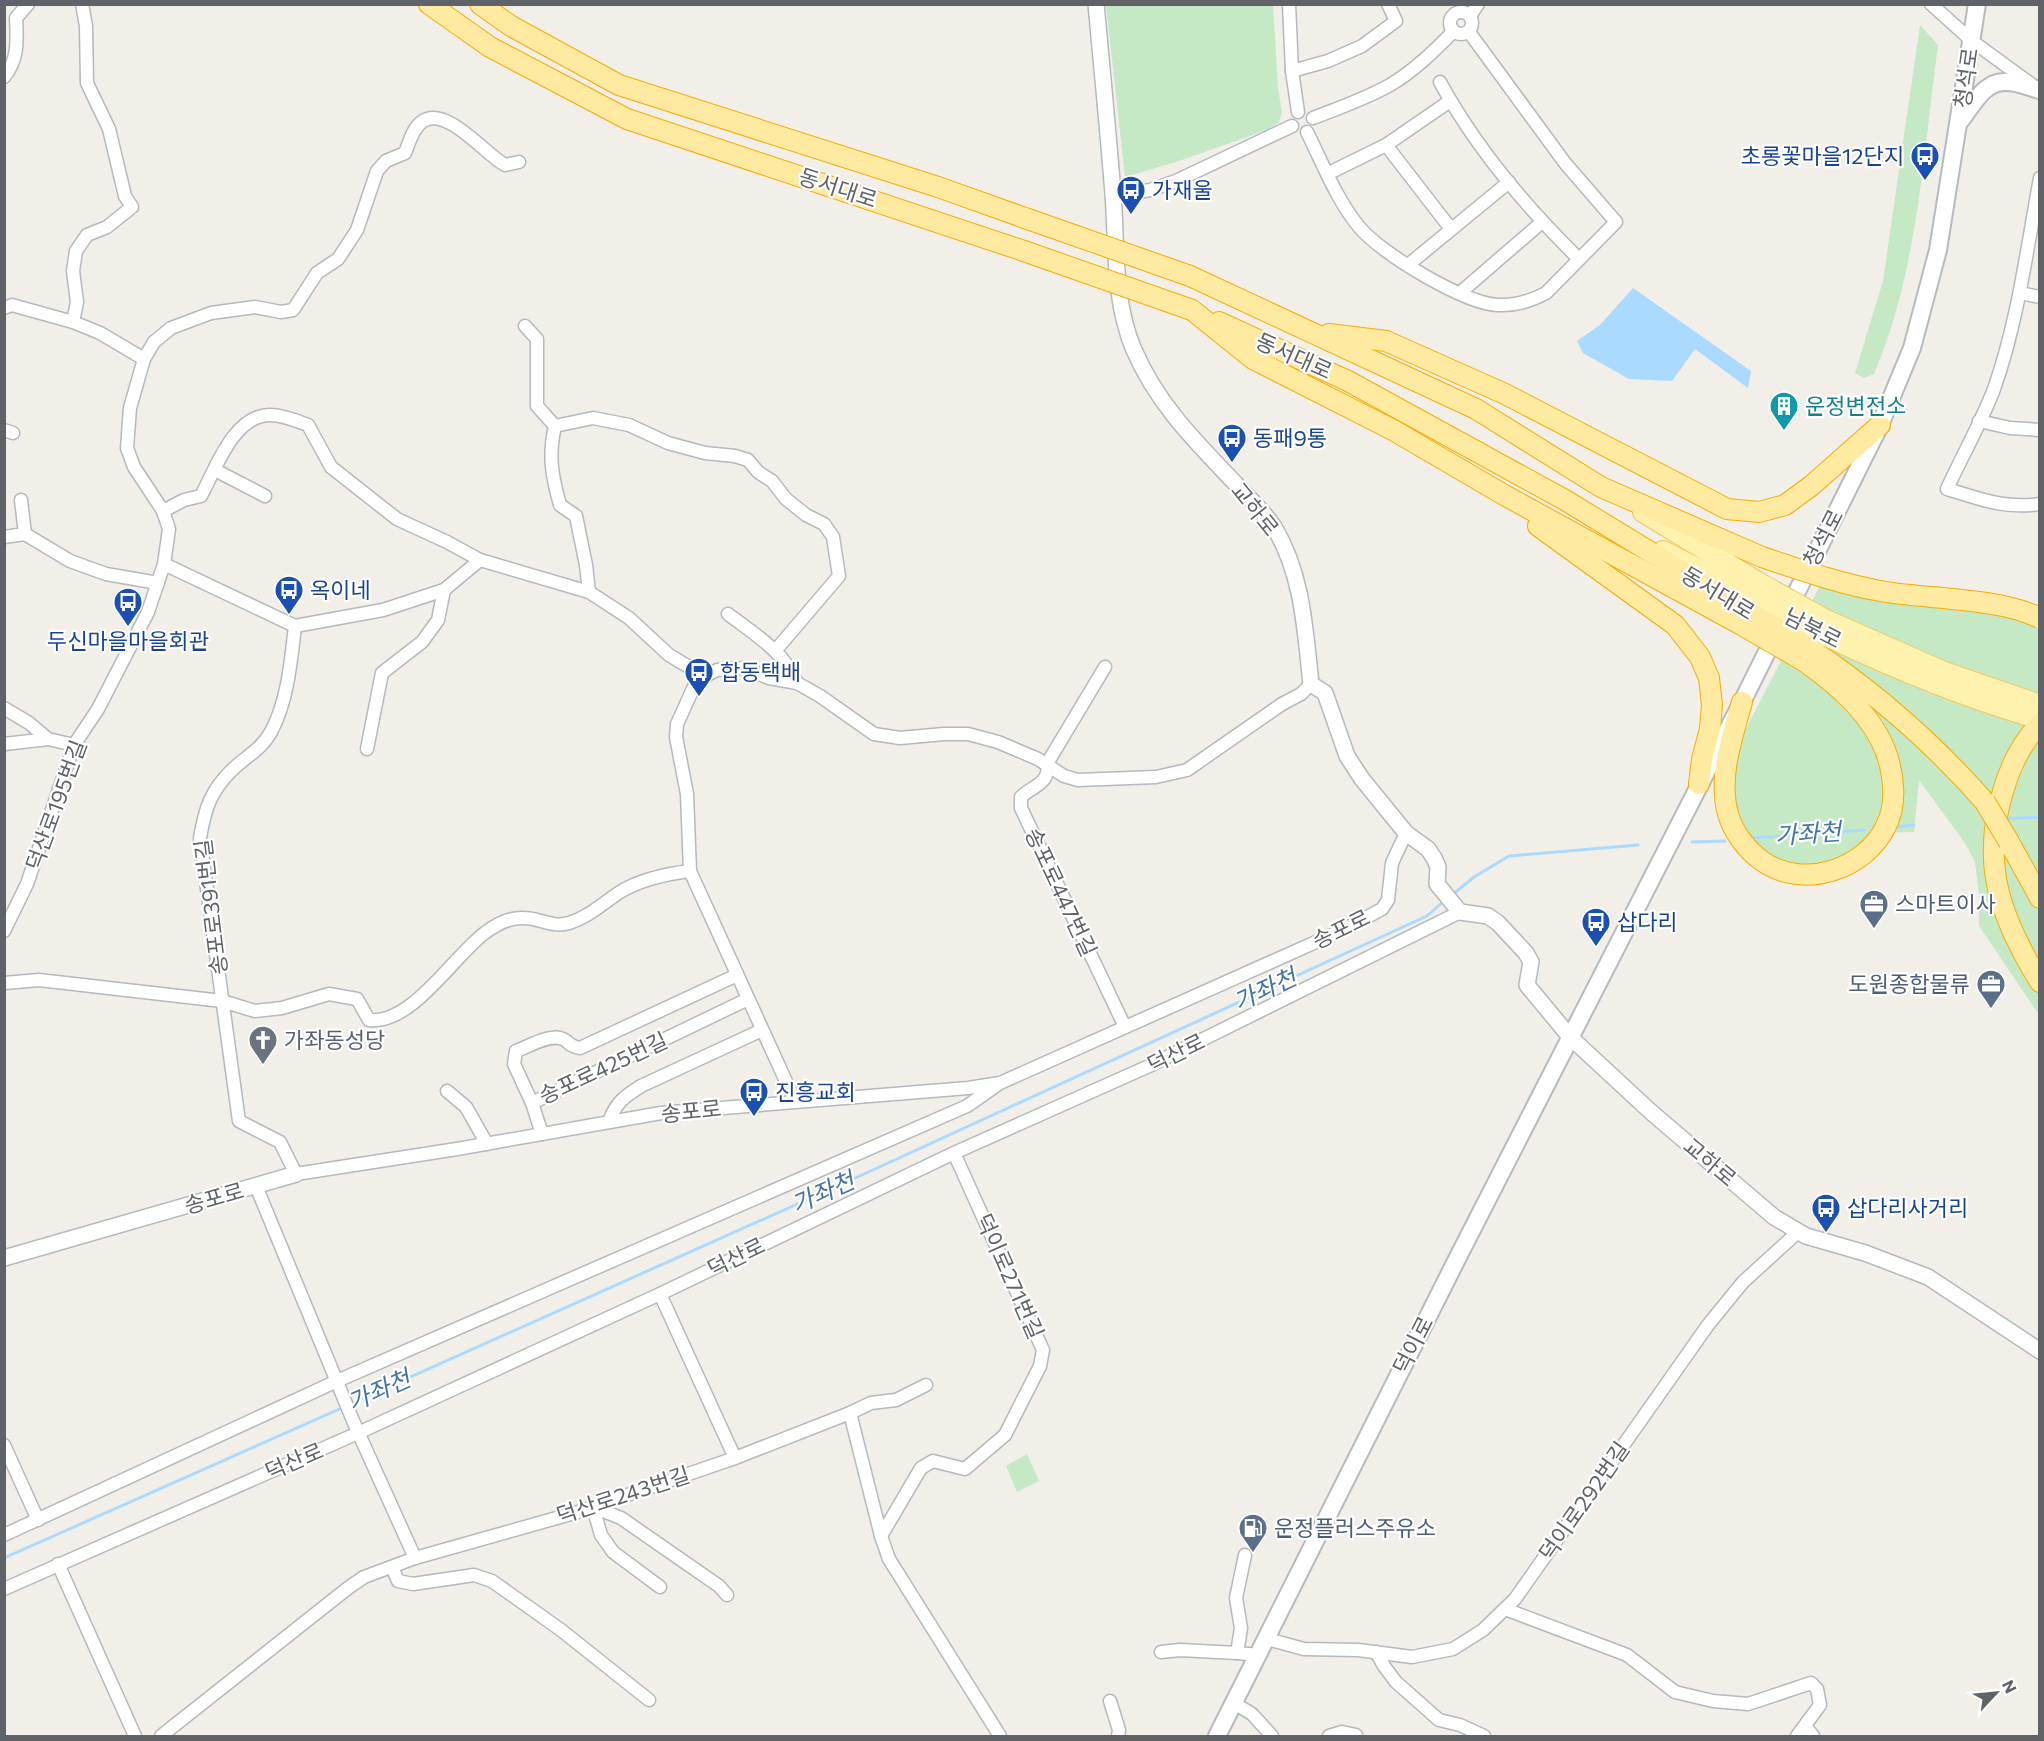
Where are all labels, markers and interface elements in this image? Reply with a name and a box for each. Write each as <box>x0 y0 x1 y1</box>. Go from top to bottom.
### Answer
street label: 청석로 <box>1948 46 1983 110</box>
bus stop icon: 초롱꽃마을12단지 <box>1909 140 1941 182</box>
place label: 초롱꽃마을12단지 <box>1741 142 1904 169</box>
street label: 동서대로 <box>795 162 881 213</box>
bus stop icon: 가재울 <box>1115 174 1147 216</box>
place label: 가재울 <box>1152 176 1213 203</box>
street label: 동서대로 <box>1252 327 1337 384</box>
building icon: 운정변전소 <box>1768 390 1800 432</box>
place label: 운정변전소 <box>1805 392 1906 419</box>
bus stop icon: 동패9통 <box>1216 422 1248 464</box>
place label: 동패9통 <box>1253 424 1327 451</box>
street label: 교하로 <box>1226 477 1285 541</box>
street label: 청석로 <box>1797 505 1848 571</box>
street label: 동서대로 <box>1677 560 1760 625</box>
bus stop icon: 옥이네 <box>273 574 305 616</box>
place label: 옥이네 <box>310 576 371 603</box>
bus stop icon: 두신마을마을회관 <box>112 586 144 628</box>
street label: 남북로 <box>1780 602 1846 653</box>
place label: 두신마을마을회관 <box>47 627 209 654</box>
bus stop icon: 합동택배 <box>683 656 715 698</box>
place label: 합동택배 <box>720 658 801 685</box>
street label: 덕산로195번길 <box>19 736 92 874</box>
water label: 가좌천 <box>1774 816 1845 849</box>
street label: 송포로447번길 <box>1020 823 1103 960</box>
street label: 송포로391번길 <box>189 838 232 976</box>
office icon: 스마트이사 <box>1858 888 1890 930</box>
place label: 스마트이사 <box>1895 890 1996 917</box>
street label: 송포로 <box>1308 903 1374 954</box>
bus stop icon: 삽다리 <box>1580 906 1612 948</box>
place label: 삽다리 <box>1617 908 1678 935</box>
water label: 가좌천 <box>1228 960 1303 1016</box>
office icon: 도원종합물류 <box>1975 968 2007 1010</box>
place label: 도원종합물류 <box>1849 970 1970 997</box>
church icon: 가좌동성당 <box>247 1024 279 1066</box>
place label: 가좌동성당 <box>284 1026 385 1053</box>
street label: 송포로425번길 <box>534 1026 671 1109</box>
street label: 덕산로 <box>1143 1027 1209 1078</box>
bus stop icon: 진흥교회 <box>738 1076 770 1118</box>
place label: 진흥교회 <box>775 1078 856 1105</box>
street label: 송포로 <box>659 1094 723 1127</box>
street label: 교하로 <box>1678 1132 1742 1191</box>
water label: 가좌천 <box>786 1164 861 1218</box>
street label: 송포로 <box>181 1176 247 1219</box>
bus stop icon: 삽다리사거리 <box>1810 1192 1842 1234</box>
place label: 삽다리사거리 <box>1847 1194 1968 1221</box>
street label: 덕이로271번길 <box>971 1209 1050 1343</box>
street label: 덕산로 <box>703 1231 769 1282</box>
street label: 덕이로 <box>1387 1312 1438 1378</box>
water label: 가좌천 <box>342 1362 417 1416</box>
street label: 덕산로 <box>261 1436 327 1485</box>
street label: 덕이로292번길 <box>1533 1436 1634 1565</box>
street label: 덕산로243번길 <box>553 1460 693 1529</box>
fuel station icon: 운정플러스주유소 <box>1237 1512 1269 1554</box>
place label: 운정플러스주유소 <box>1274 1514 1436 1541</box>
north arrow <box>1966 1663 2026 1723</box>
text: N <box>1999 1677 2021 1696</box>

